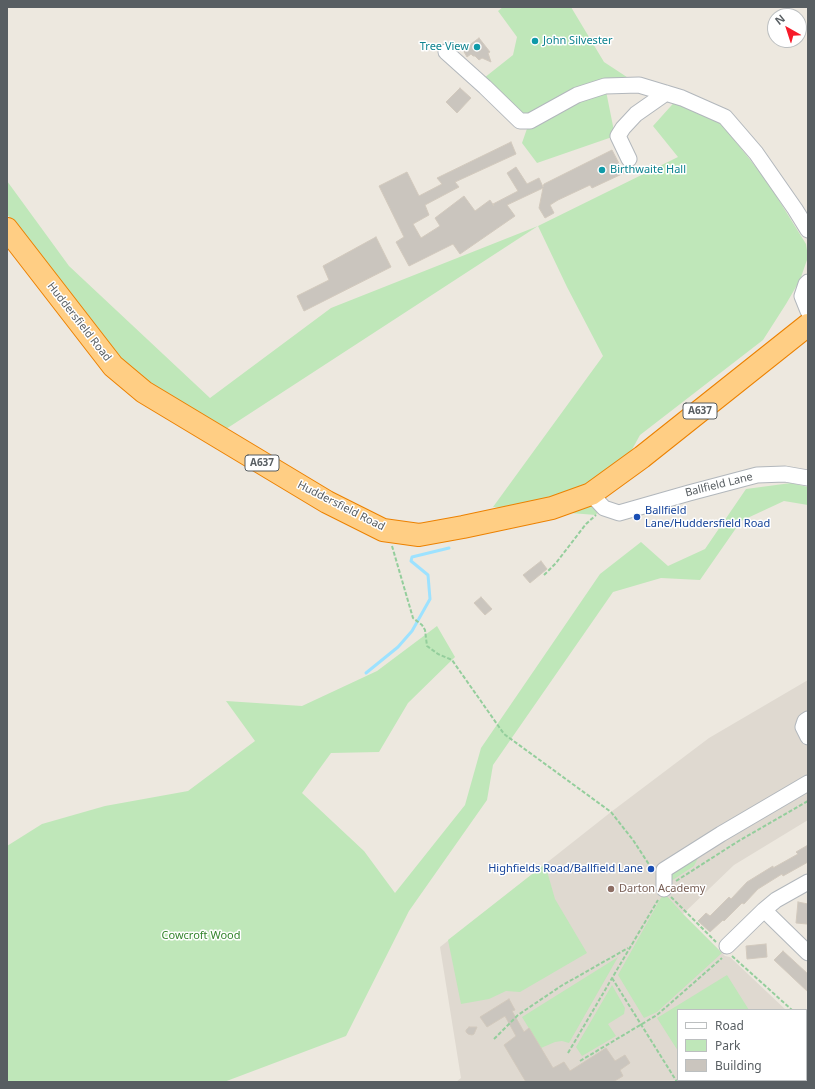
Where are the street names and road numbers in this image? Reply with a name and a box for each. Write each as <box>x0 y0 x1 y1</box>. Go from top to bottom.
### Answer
street label: Huddersfield Road <box>44 280 114 364</box>
road number: A637 <box>683 403 717 419</box>
road number: A637 <box>245 455 279 471</box>
street label: Ballfield Lane <box>684 470 754 500</box>
street label: Huddersfield Road <box>295 478 387 534</box>

